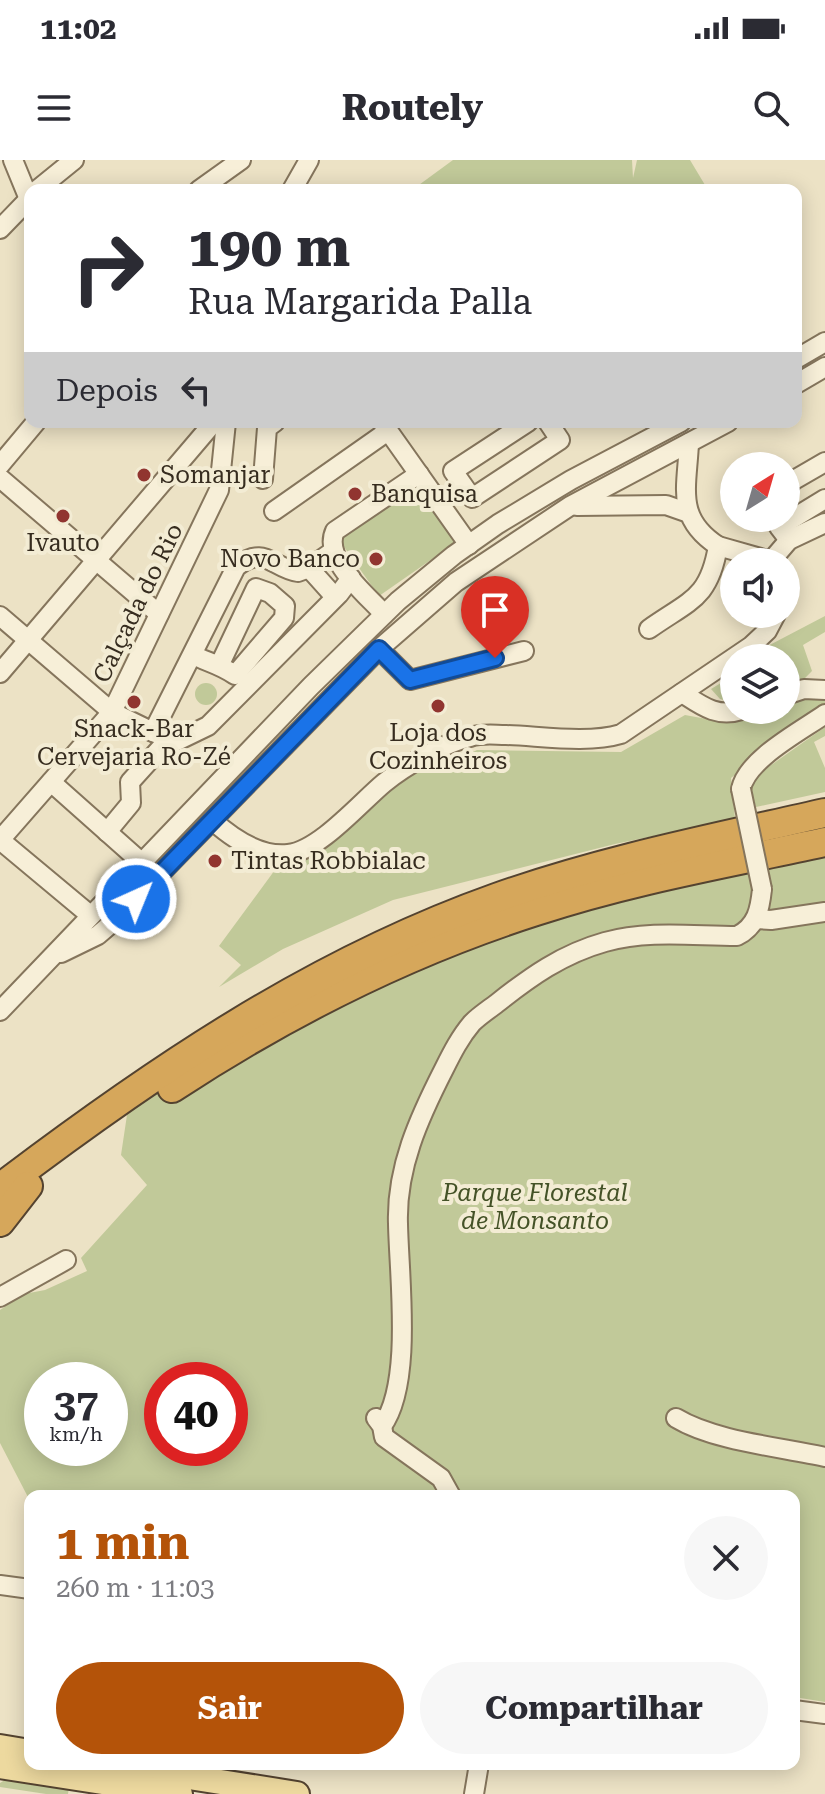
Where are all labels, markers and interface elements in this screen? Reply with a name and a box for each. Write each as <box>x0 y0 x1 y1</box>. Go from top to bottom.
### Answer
text: 11:02 <box>40 11 117 46</box>
icon: menu <box>32 86 76 130</box>
icon: search <box>749 86 793 130</box>
text: Routely <box>342 87 483 129</box>
text: 190 m <box>188 214 350 280</box>
icon: right <box>56 216 160 320</box>
text: Rua Margarida Palla <box>188 281 532 323</box>
icon: left <box>174 368 218 412</box>
text: Depois <box>56 373 158 408</box>
north arrow <box>720 452 800 532</box>
map controls <box>720 452 800 724</box>
place label: Somanjar <box>160 461 270 489</box>
marker: Somanjar <box>135 466 153 484</box>
place label: Banquisa <box>371 480 478 508</box>
marker: Banquisa <box>346 485 364 503</box>
marker: Ivauto <box>54 507 72 525</box>
street label: Calçada do Rio <box>87 519 189 687</box>
place label: Ivauto <box>26 529 100 557</box>
place label: Novo Banco <box>220 545 360 573</box>
button: sound <box>720 548 800 628</box>
marker: Novo Banco <box>367 550 385 568</box>
pin <box>461 576 529 658</box>
icon: arrive <box>473 588 517 632</box>
button: layers <box>720 644 800 724</box>
marker: Snack-Bar Cervejaria Ro-Zé <box>125 693 143 711</box>
marker: Loja dos Cozinheiros <box>429 697 447 715</box>
place label: Snack-Bar Cervejaria Ro-Zé <box>37 715 231 771</box>
place label: Loja dos Cozinheiros <box>369 719 507 775</box>
place label: Tintas Robbialac <box>231 847 426 875</box>
marker: Tintas Robbialac <box>206 852 224 870</box>
position arrow <box>94 857 178 941</box>
park label: Parque Florestal de Monsanto <box>441 1179 628 1235</box>
speed limit sign: 40 <box>144 1362 248 1466</box>
text: 37 <box>54 1380 98 1427</box>
text: km/h <box>49 1422 103 1446</box>
text: 1 min <box>56 1515 189 1571</box>
button: close <box>684 1516 768 1600</box>
text: 260 m · 11:03 <box>56 1573 215 1603</box>
button: Sair <box>56 1662 404 1754</box>
button: Compartilhar <box>420 1662 768 1754</box>

